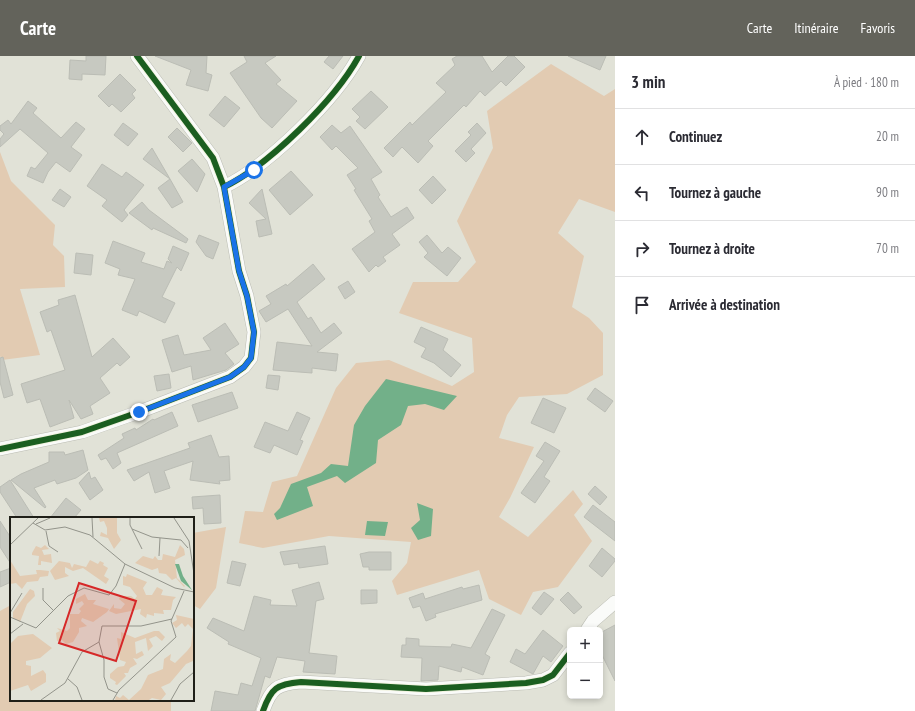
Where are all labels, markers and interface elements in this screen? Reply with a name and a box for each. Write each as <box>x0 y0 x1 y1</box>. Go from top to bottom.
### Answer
text: Carte <box>20 16 56 40</box>
text: Carte <box>747 19 772 37</box>
text: Itinéraire <box>794 19 839 37</box>
text: Favoris <box>861 19 895 37</box>
text: 3 min <box>631 71 665 93</box>
text: À pied · 180 m <box>834 74 899 91</box>
icon: ahead <box>631 126 653 148</box>
text: Continuez <box>669 127 722 146</box>
text: 20 m <box>876 128 899 145</box>
route start <box>245 161 263 179</box>
icon: left <box>631 182 653 204</box>
text: Tournez à gauche <box>669 183 761 202</box>
text: 90 m <box>876 184 899 201</box>
icon: right <box>631 238 653 260</box>
text: Tournez à droite <box>669 239 755 258</box>
text: 70 m <box>876 240 899 257</box>
icon: arrive <box>631 294 653 316</box>
text: Arrivée à destination <box>669 295 780 314</box>
route end <box>130 403 148 421</box>
inset map <box>10 517 194 701</box>
map controls <box>567 627 603 699</box>
button: + <box>567 627 603 663</box>
button: − <box>567 663 603 699</box>

